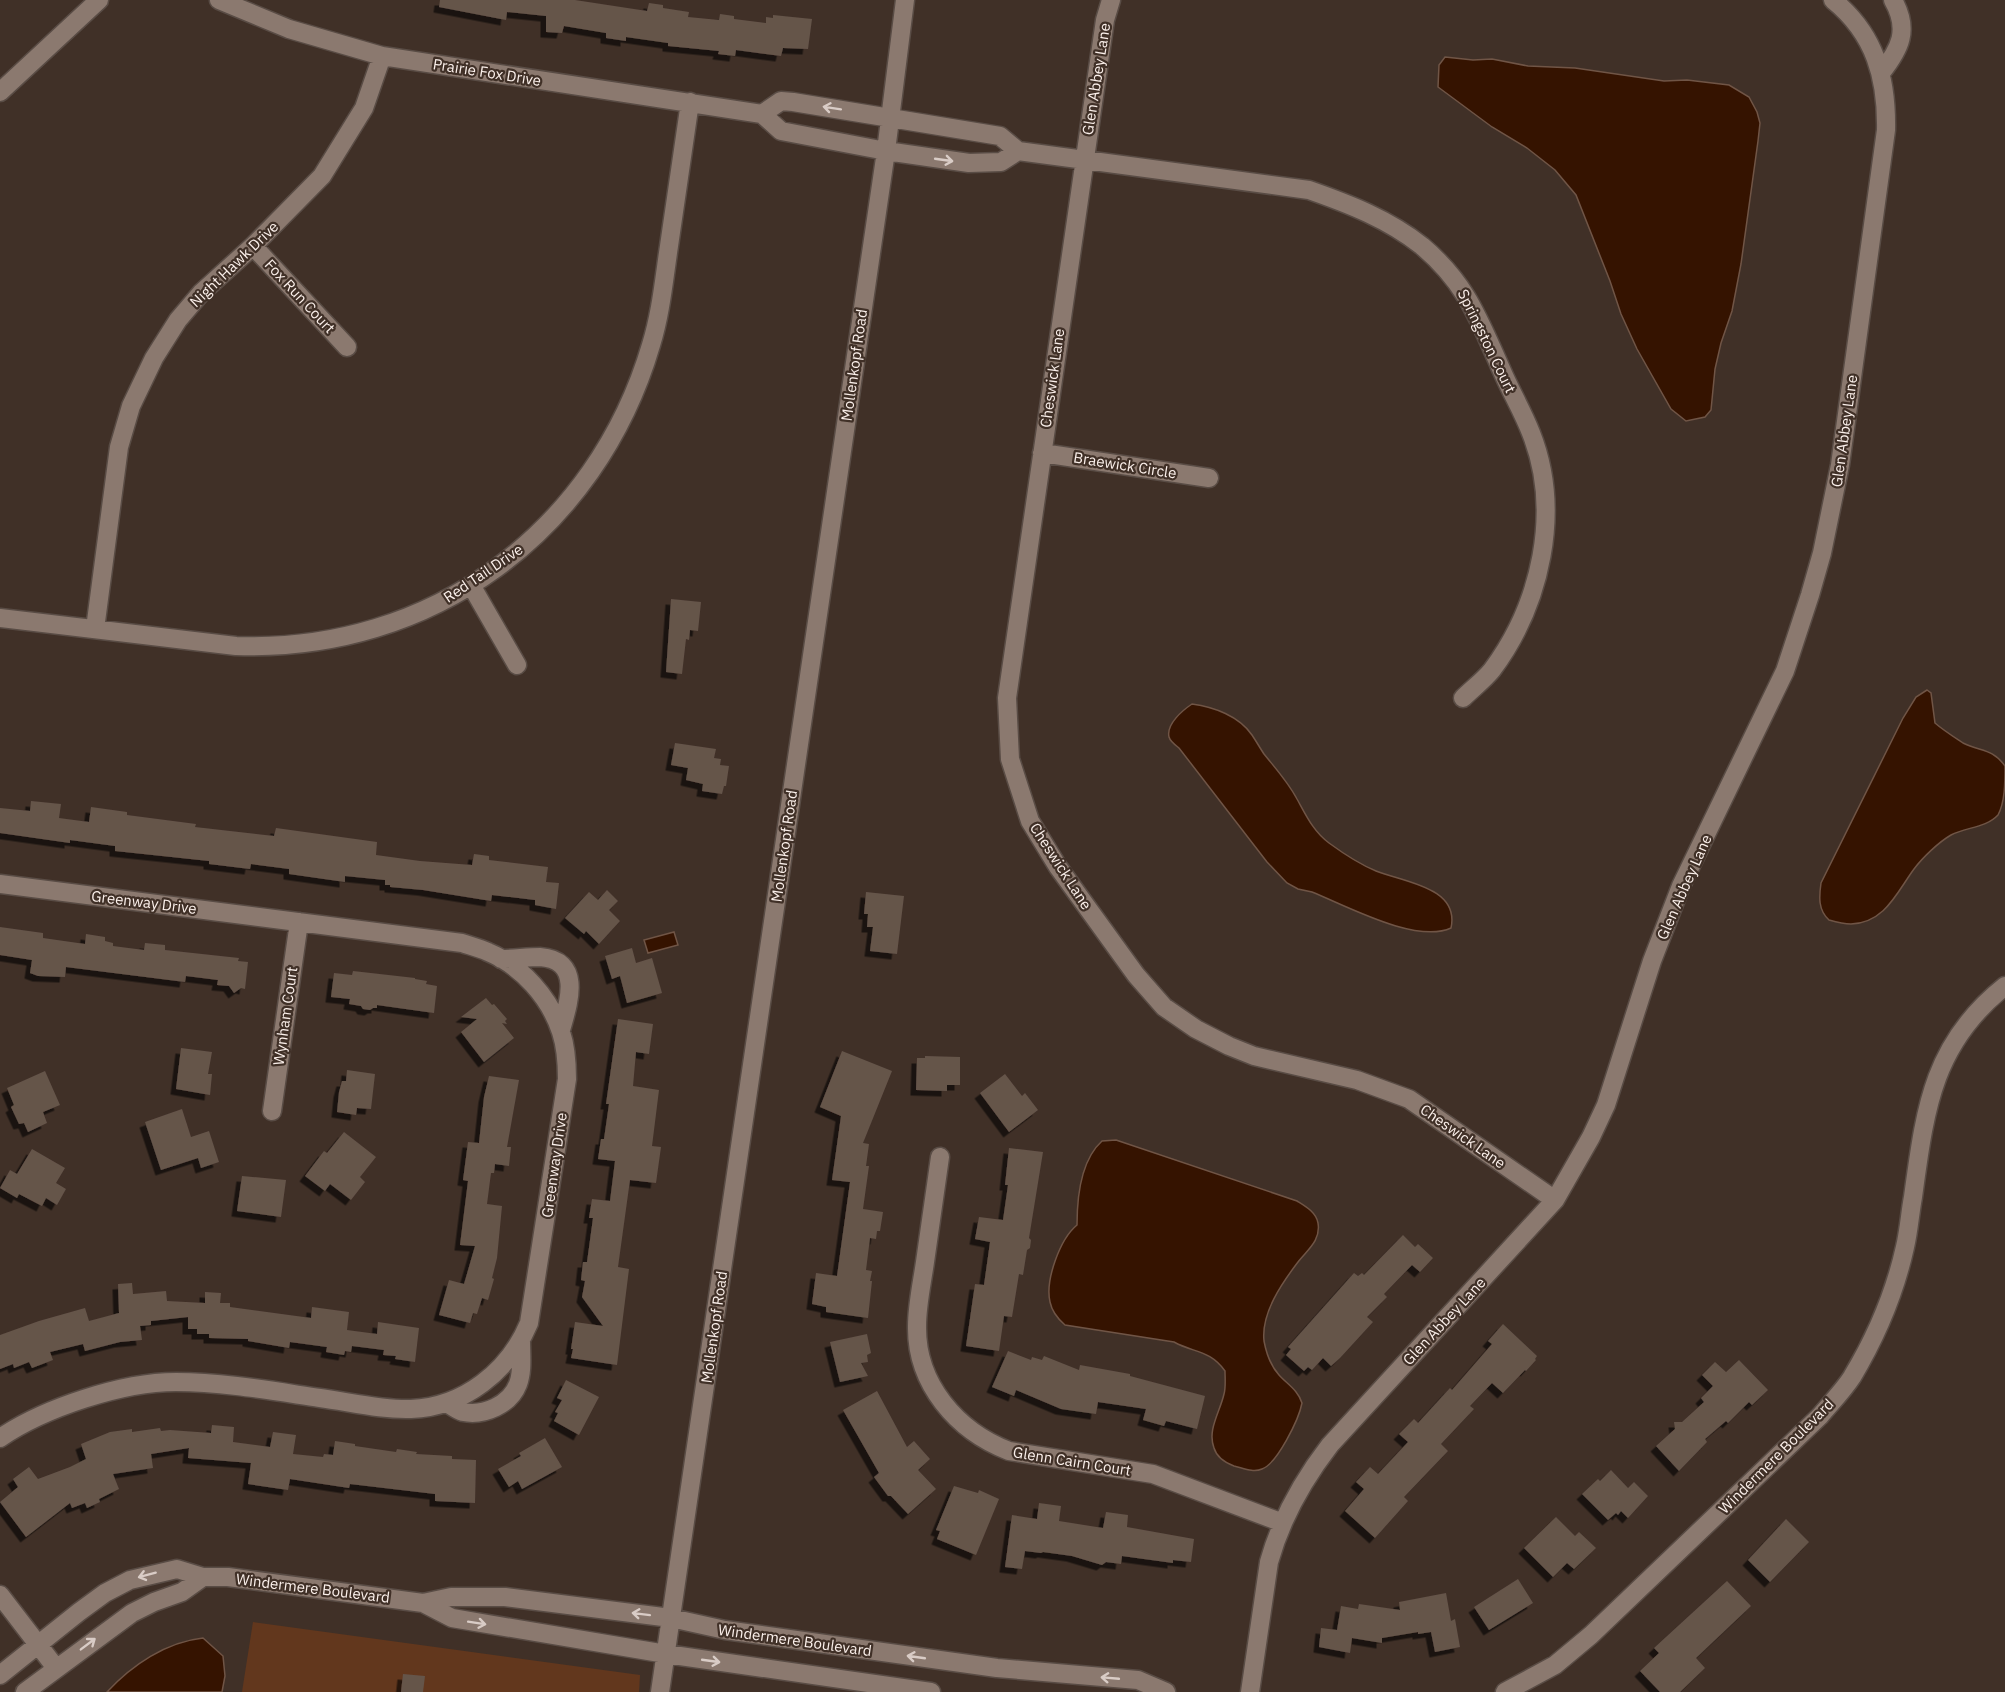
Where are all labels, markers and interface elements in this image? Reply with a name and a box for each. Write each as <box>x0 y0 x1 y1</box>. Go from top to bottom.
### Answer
street label: Glen Abbey Lane <box>1078 22 1114 136</box>
street label: Prairie Fox Drive <box>431 54 543 90</box>
one-way arrow <box>823 103 843 114</box>
one-way arrow <box>933 154 953 165</box>
street label: Night Hawk Drive <box>186 217 282 311</box>
street label: Fox Run Court <box>261 255 339 337</box>
street label: Springston Court <box>1454 286 1520 396</box>
street label: Mollenkopf Road <box>837 308 871 422</box>
street label: Cheswick Lane <box>1036 327 1068 429</box>
street label: Glen Abbey Lane <box>1827 374 1861 488</box>
street label: Braewick Circle <box>1072 447 1178 483</box>
street label: Red Tail Drive <box>440 540 526 606</box>
street label: Mollenkopf Road <box>767 789 801 903</box>
street label: Cheswick Lane <box>1026 819 1096 913</box>
street label: Glen Abbey Lane <box>1652 831 1716 943</box>
street label: Greenway Drive <box>90 886 198 918</box>
street label: Wynham Court <box>269 965 301 1067</box>
street label: Cheswick Lane <box>1417 1100 1509 1172</box>
street label: Greenway Drive <box>537 1111 571 1219</box>
street label: Mollenkopf Road <box>697 1270 731 1384</box>
street label: Glen Abbey Lane <box>1398 1273 1490 1369</box>
street label: Windermere Boulevard <box>1715 1395 1837 1517</box>
street label: Glenn Cairn Court <box>1012 1442 1132 1480</box>
street label: Windermere Boulevard <box>235 1569 391 1607</box>
one-way arrow <box>138 1570 157 1582</box>
one-way arrow <box>632 1608 651 1619</box>
one-way arrow <box>467 1617 487 1628</box>
street label: Windermere Boulevard <box>717 1620 873 1660</box>
one-way arrow <box>80 1638 96 1651</box>
one-way arrow <box>907 1652 927 1663</box>
one-way arrow <box>701 1655 721 1666</box>
one-way arrow <box>1101 1672 1121 1683</box>

